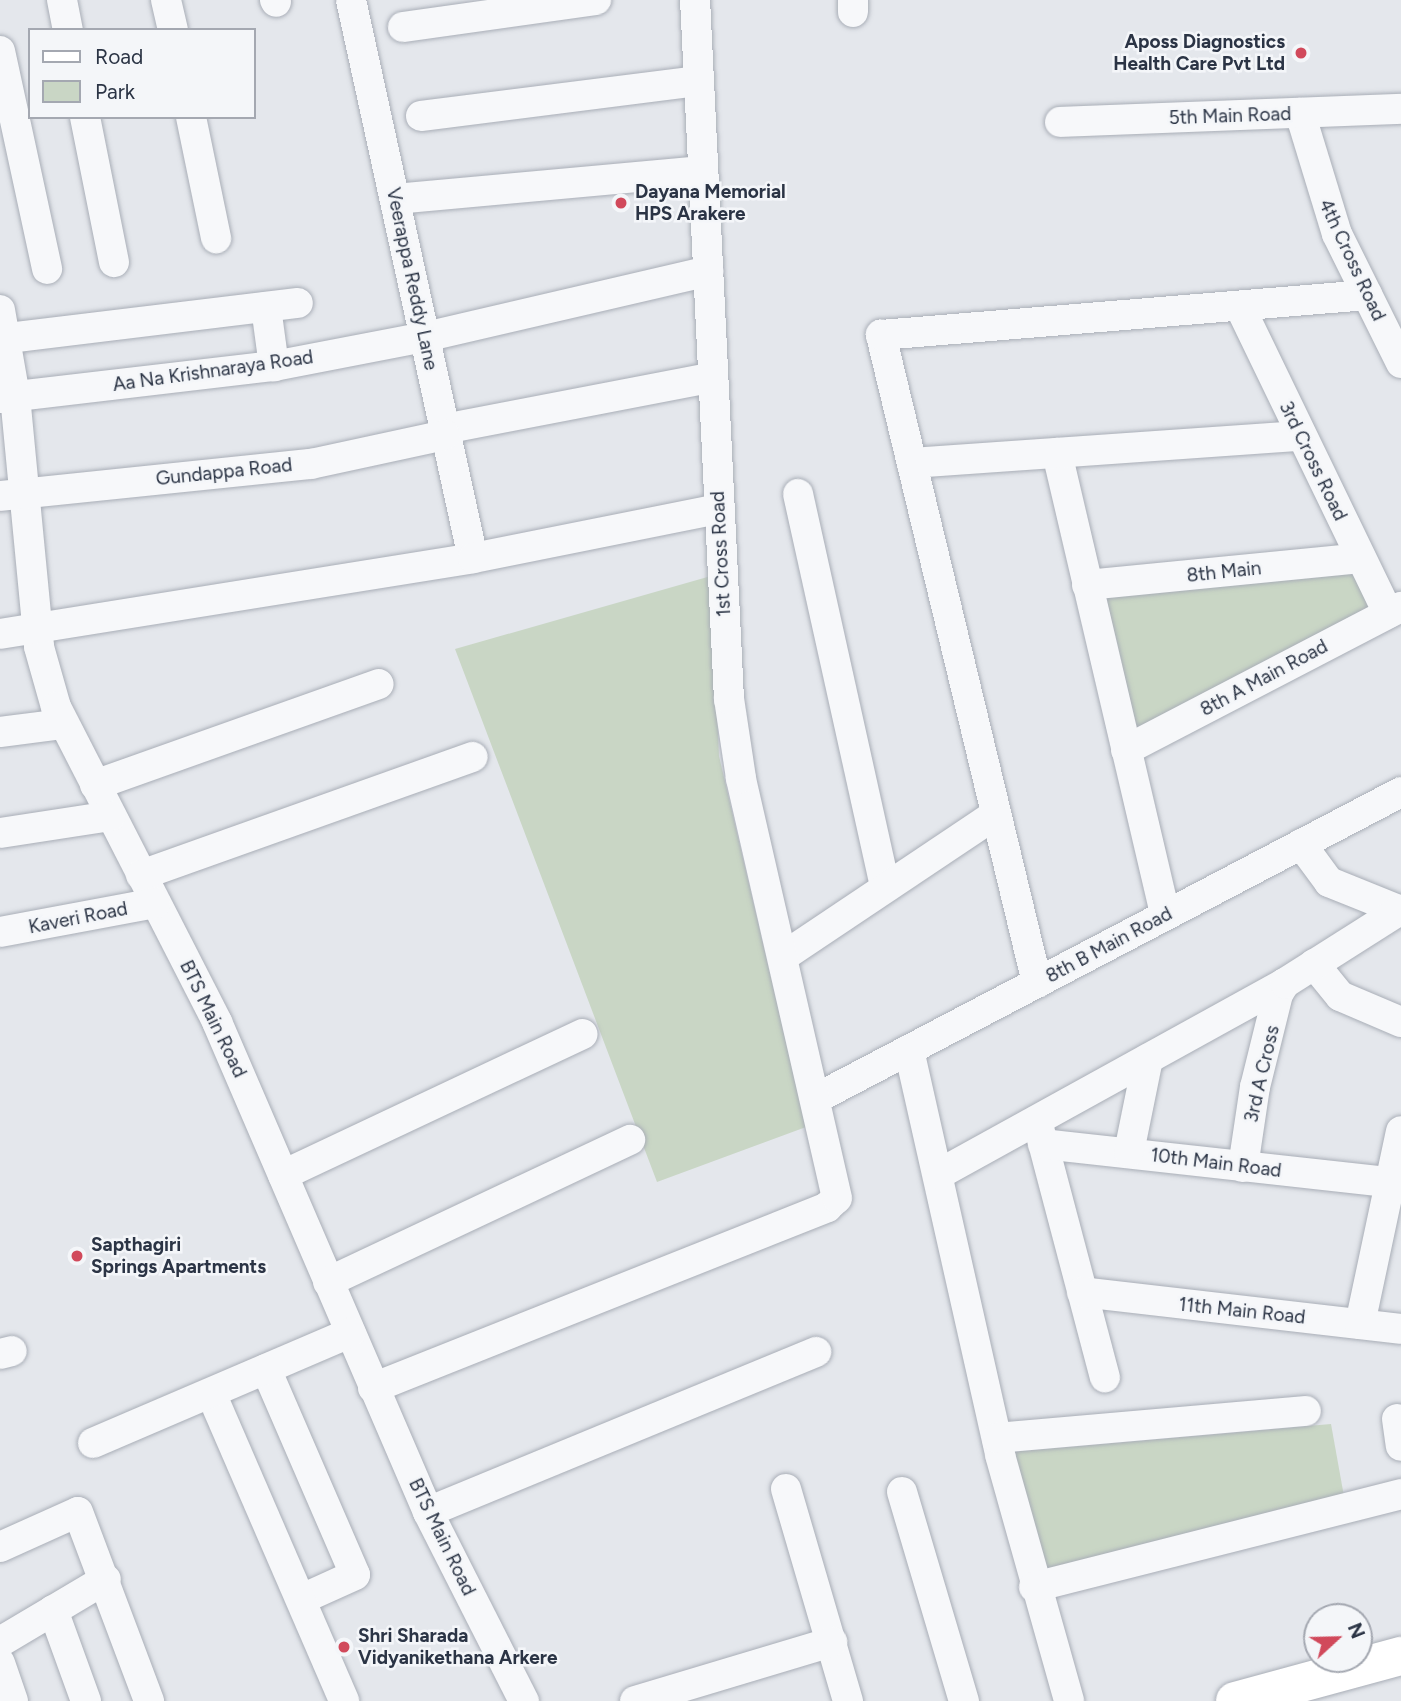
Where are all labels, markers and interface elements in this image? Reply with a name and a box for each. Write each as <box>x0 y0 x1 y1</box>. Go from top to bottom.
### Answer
legend <box>28 28 256 119</box>
place label: Aposs Diagnostics Health Care Pvt Ltd <box>1113 31 1285 75</box>
marker: Aposs Diagnostics Health Care Pvt Ltd <box>1291 43 1311 63</box>
text: Road <box>95 44 143 69</box>
text: Park <box>95 79 135 104</box>
street label: 5th Main Road <box>1168 102 1292 130</box>
place label: Dayana Memorial HPS Arakere <box>635 181 786 225</box>
street label: Veerappa Reddy Lane <box>382 186 442 372</box>
marker: Dayana Memorial HPS Arakere <box>613 195 629 211</box>
street label: 4th Cross Road <box>1314 196 1390 324</box>
street label: Aa Na Krishnaraya Road <box>111 346 315 396</box>
street label: 3rd Cross Road <box>1274 398 1352 524</box>
street label: Gundappa Road <box>155 453 293 491</box>
street label: 1st Cross Road <box>706 491 736 617</box>
street label: 8th Main <box>1186 557 1262 587</box>
street label: 8th A Main Road <box>1196 635 1332 721</box>
street label: Kaveri Road <box>27 897 129 939</box>
street label: 8th B Main Road <box>1042 902 1176 988</box>
street label: BTS Main Road <box>175 957 251 1081</box>
street label: 3rd A Cross <box>1240 1023 1284 1125</box>
street label: 10th Main Road <box>1149 1144 1283 1182</box>
place label: Sapthagiri Springs Apartments <box>91 1234 266 1278</box>
marker: Sapthagiri Springs Apartments <box>69 1248 85 1264</box>
street label: 11th Main Road <box>1177 1293 1307 1329</box>
street label: BTS Main Road <box>404 1475 480 1599</box>
north arrow <box>1303 1603 1373 1673</box>
text: N <box>1343 1620 1369 1642</box>
place label: Shri Sharada Vidyanikethana Arkere <box>358 1625 558 1669</box>
marker: Shri Sharada Vidyanikethana Arkere <box>336 1639 352 1655</box>

